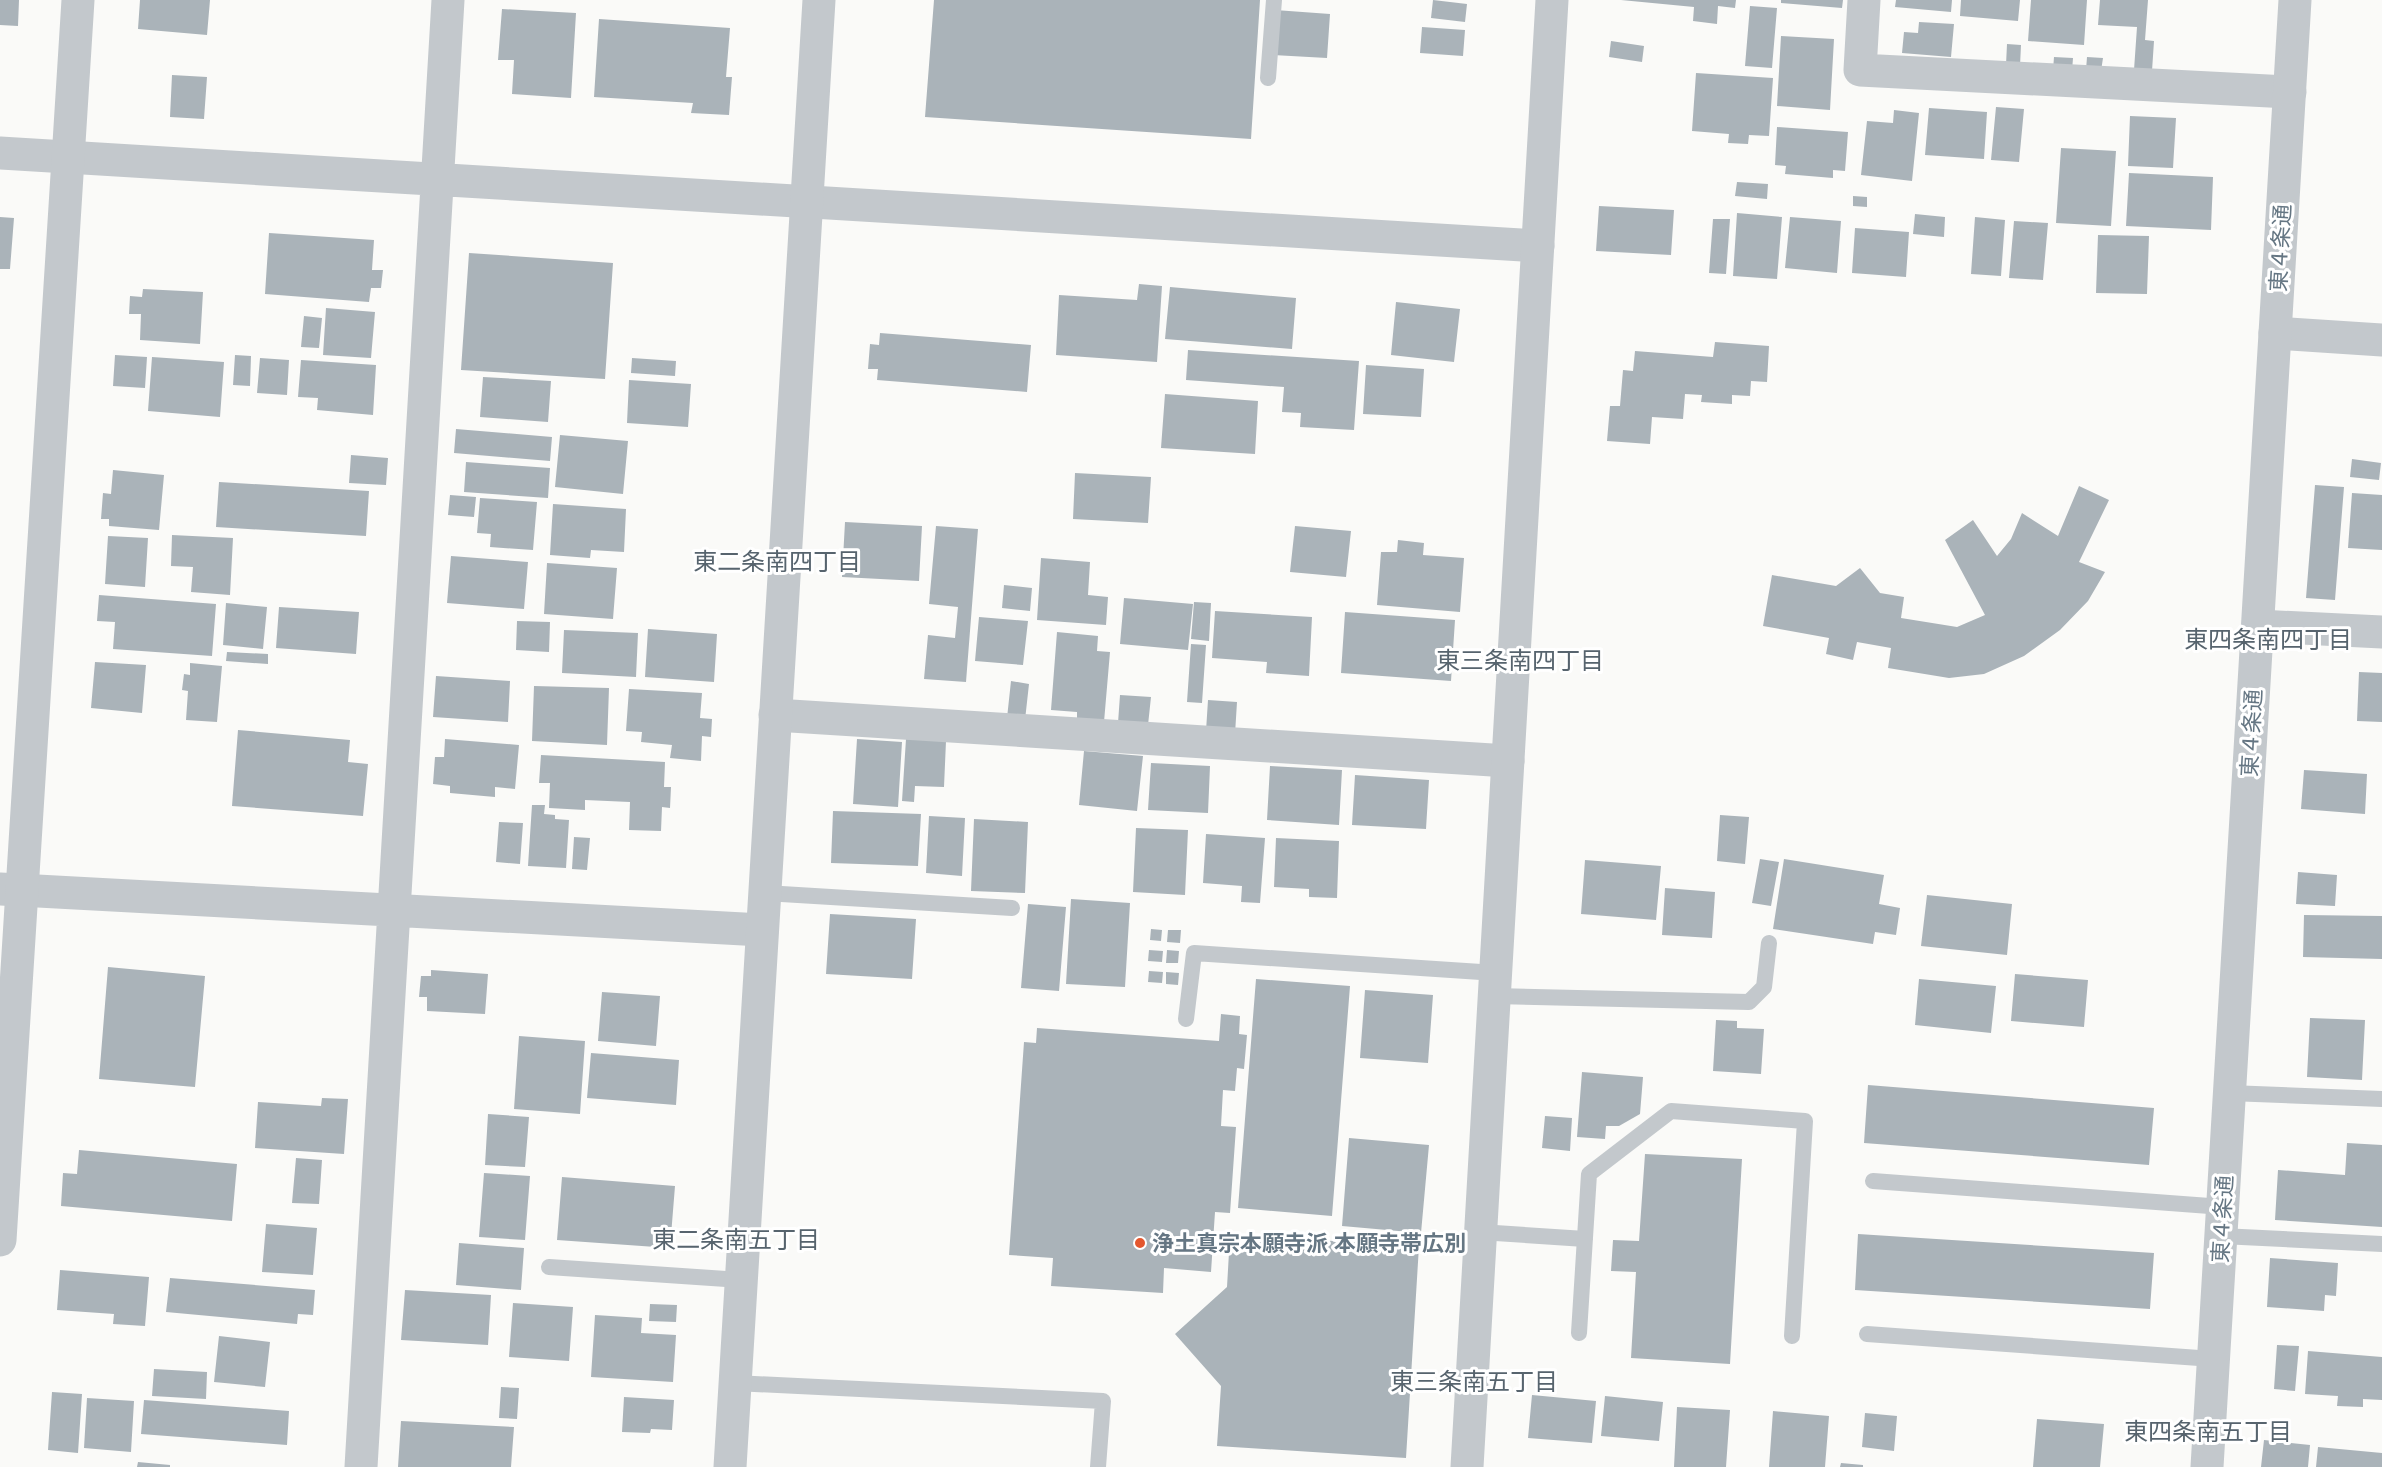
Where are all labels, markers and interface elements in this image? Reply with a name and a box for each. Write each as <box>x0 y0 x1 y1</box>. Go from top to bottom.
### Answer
street label: 東４条通 <box>2264 203 2296 293</box>
district label: 東二条南四丁目 <box>693 546 861 576</box>
district label: 東四条南四丁目 <box>2184 624 2352 654</box>
district label: 東三条南四丁目 <box>1436 645 1604 675</box>
street label: 東４条通 <box>2235 688 2267 778</box>
street label: 東４条通 <box>2206 1174 2238 1264</box>
district label: 東二条南五丁目 <box>652 1224 820 1254</box>
place label: 浄土真宗本願寺派 本願寺帯広別 <box>1152 1229 1466 1257</box>
marker: 浄土真宗本願寺派 本願寺帯広別 <box>1133 1236 1147 1250</box>
district label: 東三条南五丁目 <box>1390 1366 1558 1396</box>
district label: 東四条南五丁目 <box>2124 1416 2292 1446</box>

